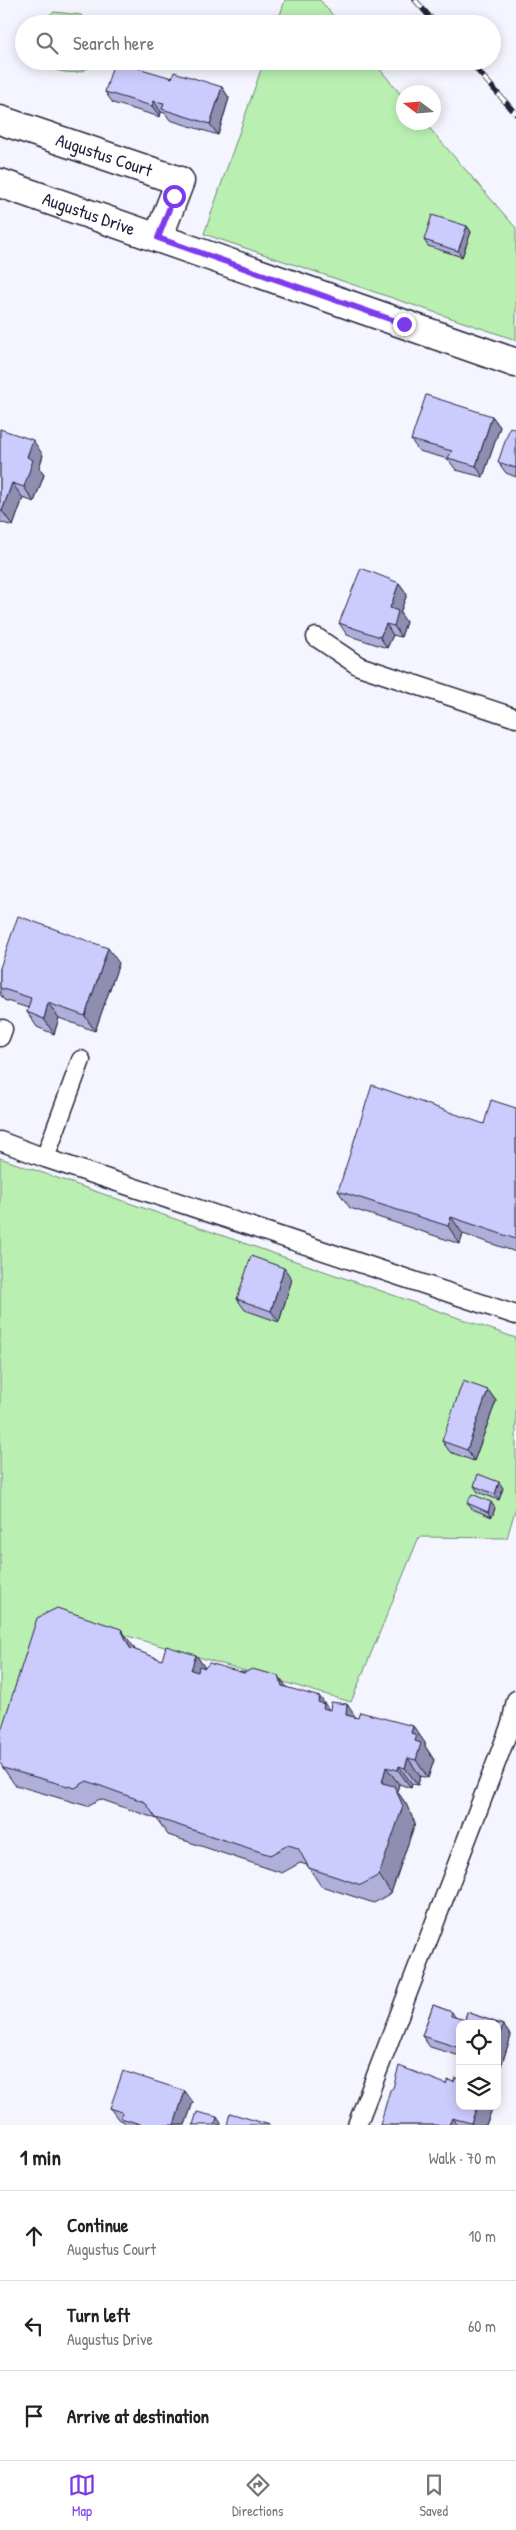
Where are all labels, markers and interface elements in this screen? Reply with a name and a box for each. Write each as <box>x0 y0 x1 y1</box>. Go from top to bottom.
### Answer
search box <box>15 15 501 70</box>
icon: search <box>33 29 61 57</box>
text: Search here <box>73 30 154 56</box>
north arrow <box>396 85 441 130</box>
street label: Augustus Court <box>53 127 157 183</box>
route start <box>163 185 186 208</box>
street label: Augustus Drive <box>39 186 139 241</box>
route end <box>393 313 416 336</box>
map controls <box>456 2020 501 2110</box>
button: locate <box>456 2020 501 2065</box>
button: layers <box>456 2065 501 2110</box>
text: 1 min <box>20 2143 61 2172</box>
text: Walk · 70 m <box>429 2147 496 2169</box>
text: Continue <box>67 2212 128 2238</box>
icon: ahead <box>20 2222 48 2250</box>
text: 10 m <box>468 2225 496 2247</box>
text: Augustus Court <box>67 2238 156 2260</box>
text: Turn left <box>67 2302 130 2328</box>
icon: left <box>20 2312 48 2340</box>
text: 60 m <box>468 2315 496 2337</box>
text: Augustus Drive <box>67 2328 153 2350</box>
icon: arrive <box>20 2402 48 2430</box>
text: Arrive at destination <box>67 2403 209 2429</box>
tab: Map <box>68 2471 96 2520</box>
tab: Directions <box>232 2471 283 2520</box>
tab: Saved <box>419 2471 448 2520</box>

